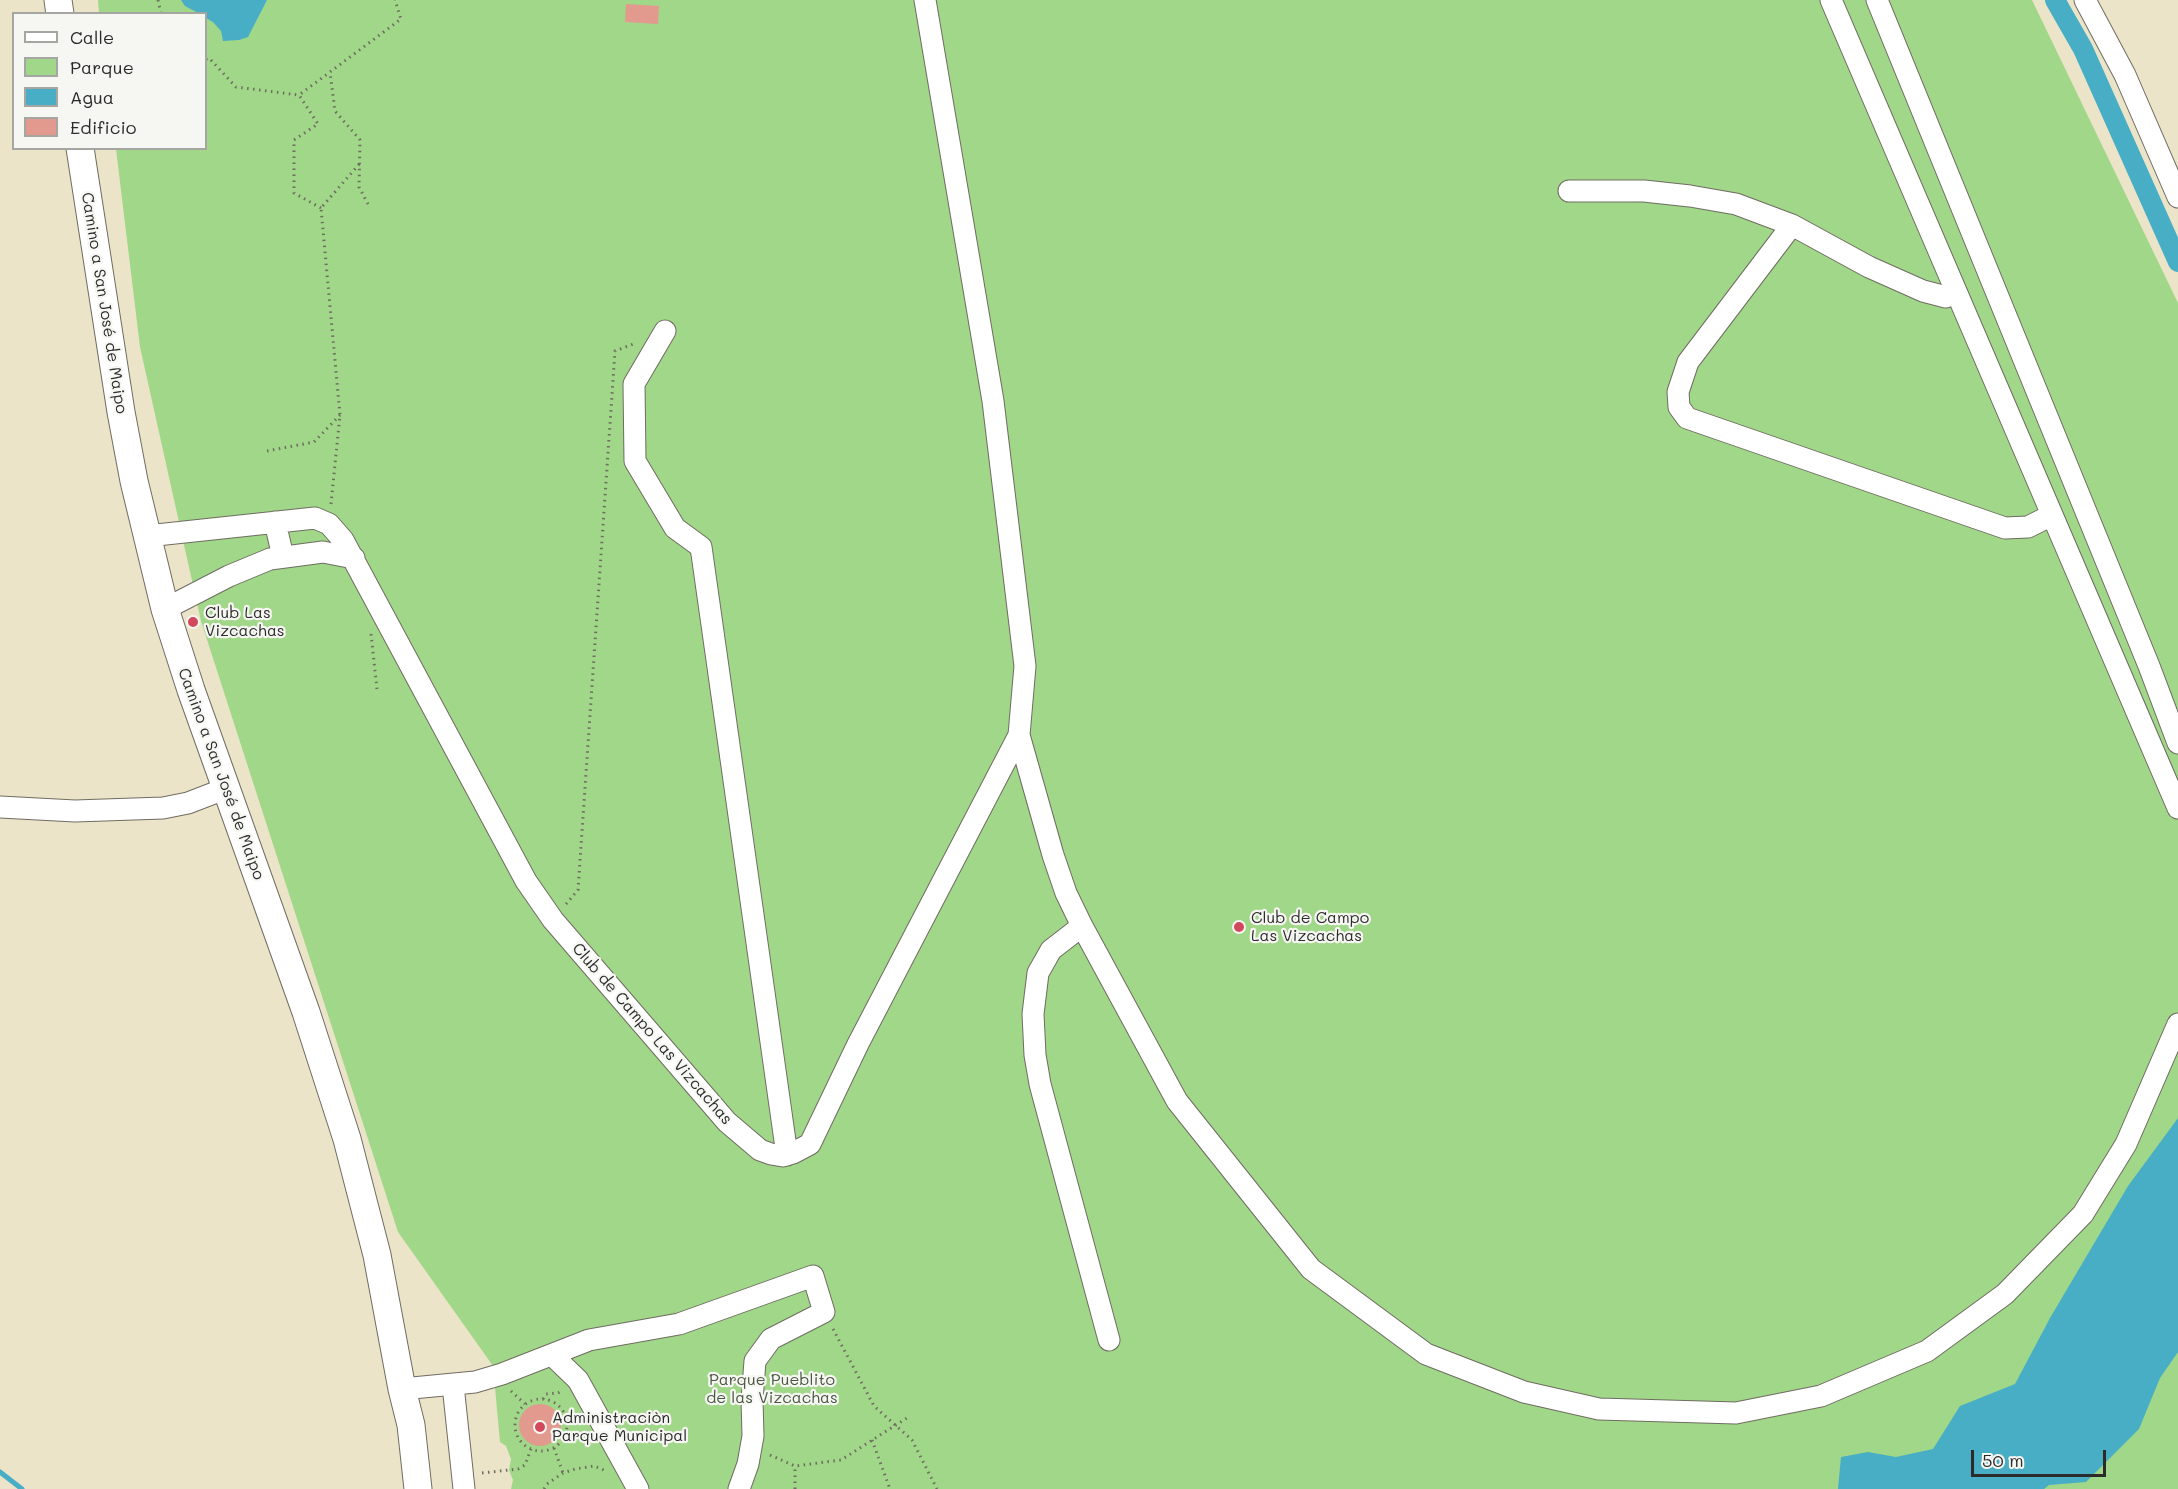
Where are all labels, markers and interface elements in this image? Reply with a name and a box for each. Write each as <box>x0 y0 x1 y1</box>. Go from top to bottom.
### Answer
legend <box>12 12 207 150</box>
text: Calle <box>70 25 114 49</box>
text: Parque <box>70 55 134 79</box>
text: Agua <box>70 85 114 109</box>
text: Edificio <box>70 115 137 139</box>
street label: Camino a San José de Maipo <box>77 191 131 415</box>
place label: Club Las Vizcachas <box>205 603 285 641</box>
marker: Club Las Vizcachas <box>186 615 200 629</box>
street label: Camino a San José de Maipo <box>174 666 268 882</box>
place label: Club de Campo Las Vizcachas <box>1251 908 1369 946</box>
marker: Club de Campo Las Vizcachas <box>1232 920 1246 934</box>
street label: Club de Campo Las Vizcachas <box>568 939 736 1129</box>
park label: Parque Pueblito de las Vizcachas <box>706 1370 838 1408</box>
place label: Administraciòn Parque Municipal <box>552 1408 687 1446</box>
marker: Administraciòn Parque Municipal <box>533 1420 547 1434</box>
scale bar <box>1974 1438 2109 1476</box>
text: 50 m <box>1982 1448 2024 1472</box>

